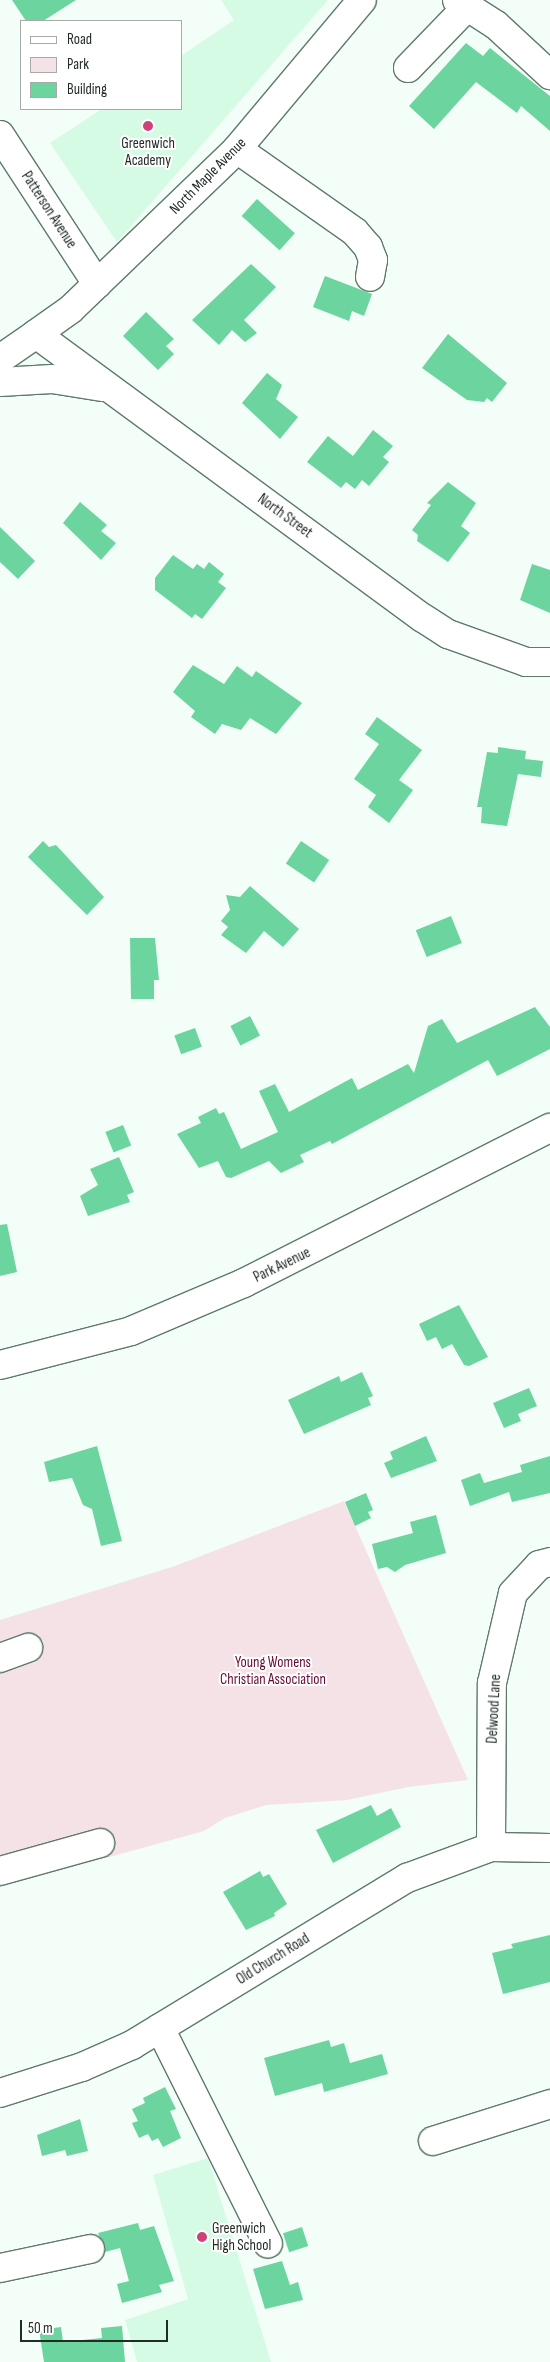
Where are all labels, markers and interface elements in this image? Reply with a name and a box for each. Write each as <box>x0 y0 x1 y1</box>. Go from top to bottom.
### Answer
legend <box>20 20 182 110</box>
text: Road <box>67 30 92 49</box>
text: Park <box>67 55 89 74</box>
text: Building <box>67 80 107 99</box>
marker: Greenwich Academy <box>142 120 154 132</box>
place label: Greenwich Academy <box>121 134 175 169</box>
street label: North Maple Avenue <box>166 134 250 218</box>
street label: Patterson Avenue <box>17 168 81 252</box>
street label: North Street <box>254 490 316 542</box>
street label: Park Avenue <box>251 1244 313 1286</box>
park label: Young Womens Christian Association <box>220 1653 326 1688</box>
street label: Delwood Lane <box>483 1674 505 1744</box>
street label: Old Church Road <box>233 1929 313 1989</box>
place label: Greenwich High School <box>212 2219 271 2254</box>
marker: Greenwich High School <box>196 2231 208 2243</box>
scale bar <box>22 2310 170 2342</box>
text: 50 m <box>28 2319 53 2338</box>

